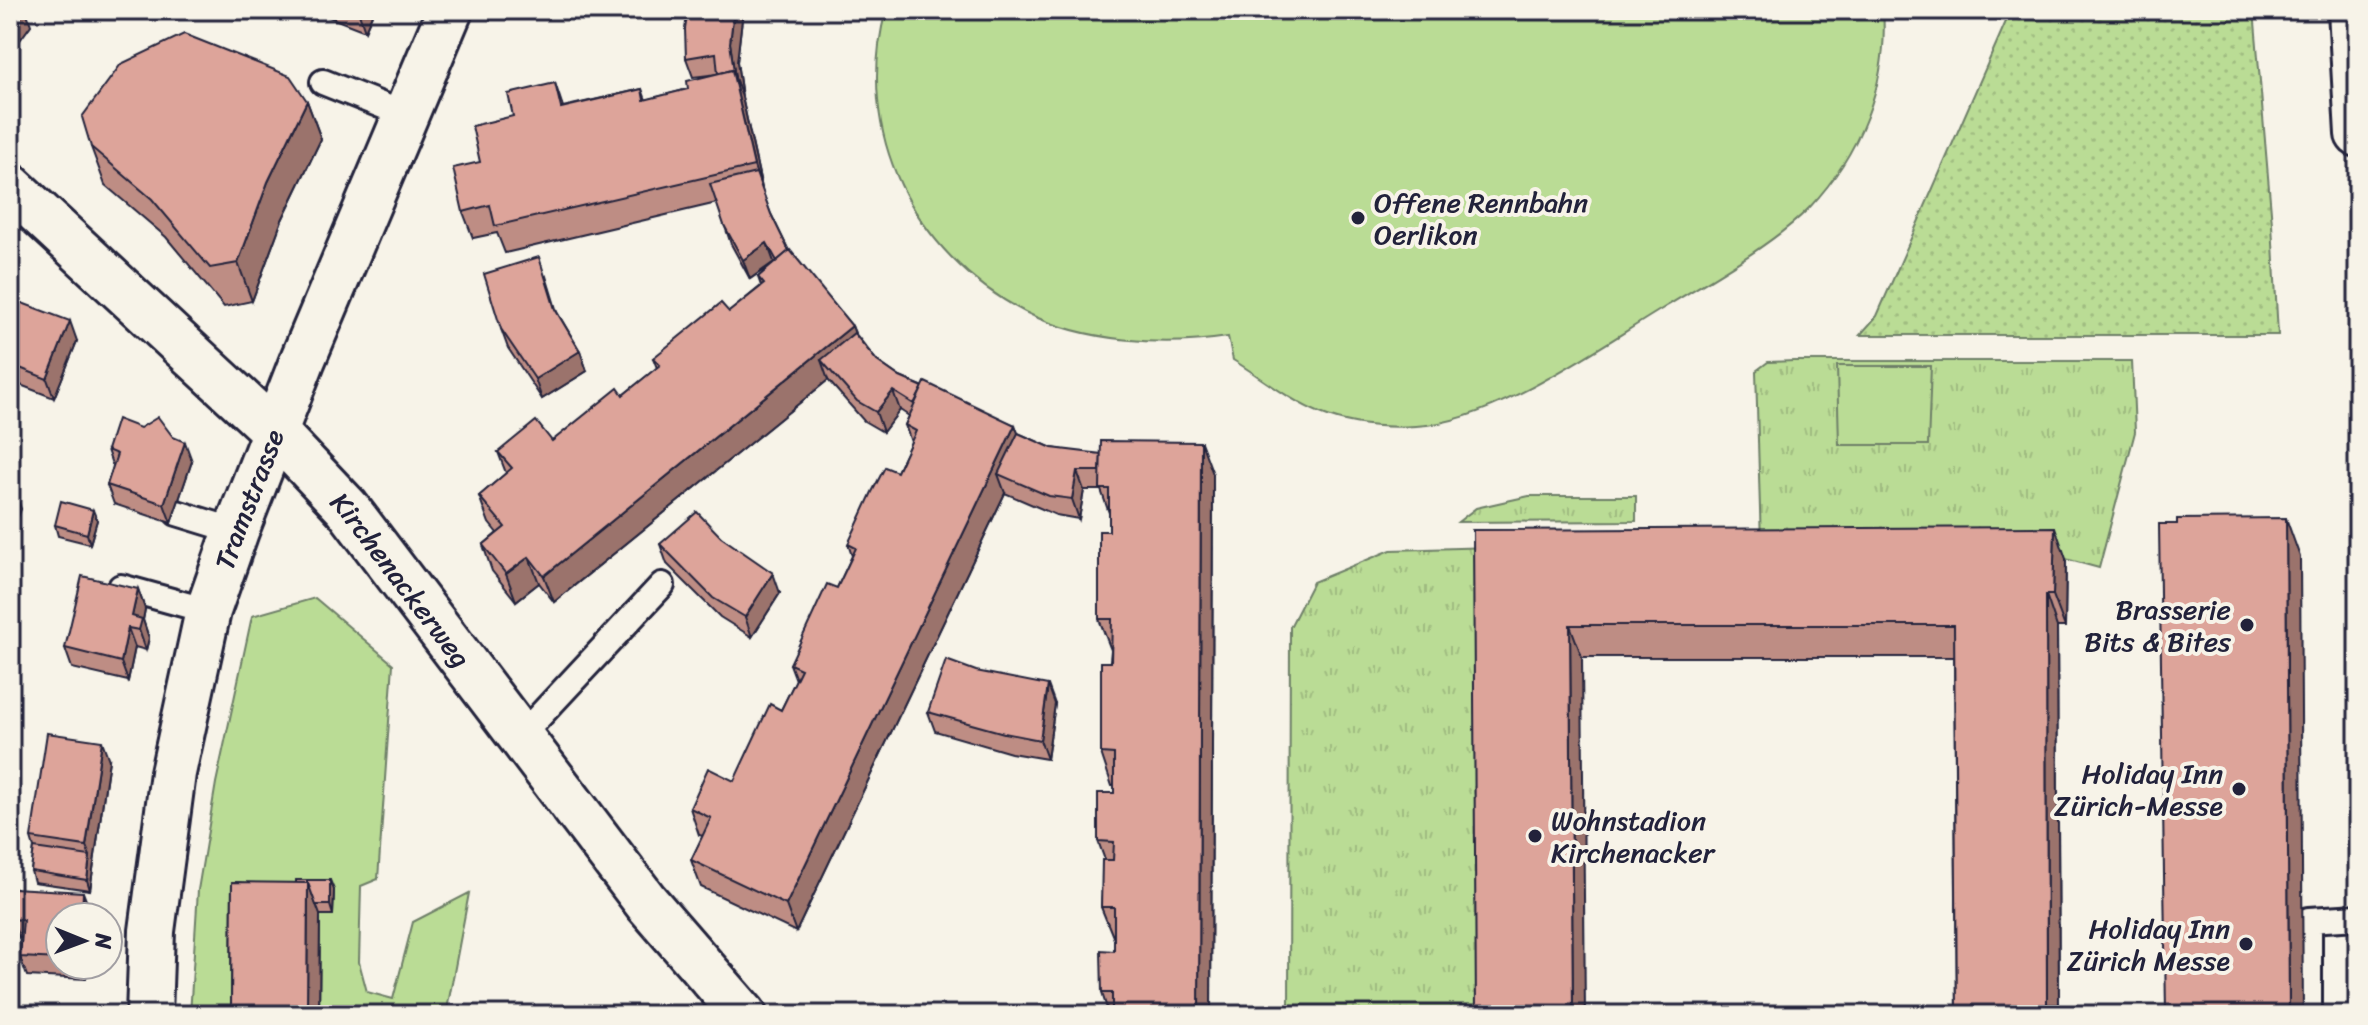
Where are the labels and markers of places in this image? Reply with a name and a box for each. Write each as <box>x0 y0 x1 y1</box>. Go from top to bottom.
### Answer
place label: Offene Rennbahn Oerlikon <box>1374 178 1588 259</box>
marker: Offene Rennbahn Oerlikon <box>1349 209 1367 227</box>
place label: Brasserie Bits & Bites <box>2084 585 2231 666</box>
marker: Brasserie Bits & Bites <box>2238 616 2256 634</box>
place label: Holiday Inn Zürich-Messe <box>2054 749 2223 830</box>
marker: Holiday Inn Zürich-Messe <box>2230 780 2248 798</box>
place label: Wohnstadion Kirchenacker <box>1551 796 1716 877</box>
marker: Wohnstadion Kirchenacker <box>1526 827 1544 845</box>
place label: Holiday Inn Zürich Messe <box>2067 904 2230 985</box>
marker: Holiday Inn Zürich Messe <box>2237 935 2255 953</box>

